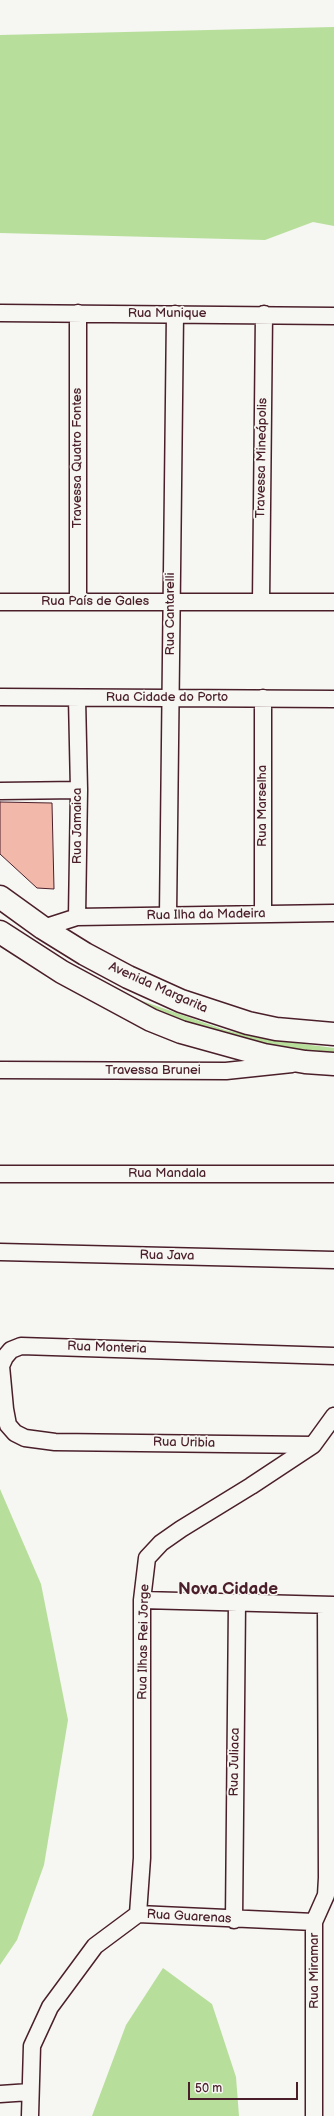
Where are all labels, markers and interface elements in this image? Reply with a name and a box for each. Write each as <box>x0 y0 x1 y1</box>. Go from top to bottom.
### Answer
street label: Rua Munique <box>128 306 206 322</box>
street label: Travessa Quatro Fontes <box>70 388 86 528</box>
street label: Travessa Mineápolis <box>253 398 271 518</box>
street label: Rua Cantarelli <box>163 572 179 656</box>
street label: Rua País de Gales <box>41 594 149 610</box>
street label: Rua Cidade do Porto <box>106 690 228 706</box>
street label: Rua Marselha <box>255 765 271 847</box>
street label: Rua Jamaica <box>70 788 86 864</box>
street label: Rua Ilha da Madeira <box>146 906 266 924</box>
street label: Avenida Margarita <box>106 959 210 1017</box>
street label: Travessa Brunei <box>105 1063 201 1079</box>
street label: Rua Mandala <box>128 1166 206 1182</box>
street label: Rua Java <box>140 1248 194 1264</box>
street label: Rua Monteria <box>67 1339 147 1357</box>
street label: Rua Uribia <box>153 1435 215 1451</box>
district label: Nova Cidade <box>178 1580 278 1600</box>
street label: Rua Ilhas Rei Jorge <box>135 1584 153 1700</box>
street label: Rua Juliaca <box>227 1727 243 1797</box>
street label: Rua Guarenas <box>146 1907 232 1927</box>
street label: Rua Miramar <box>307 1933 323 2009</box>
scale bar <box>190 2074 300 2100</box>
text: 50 m <box>195 2081 222 2096</box>

